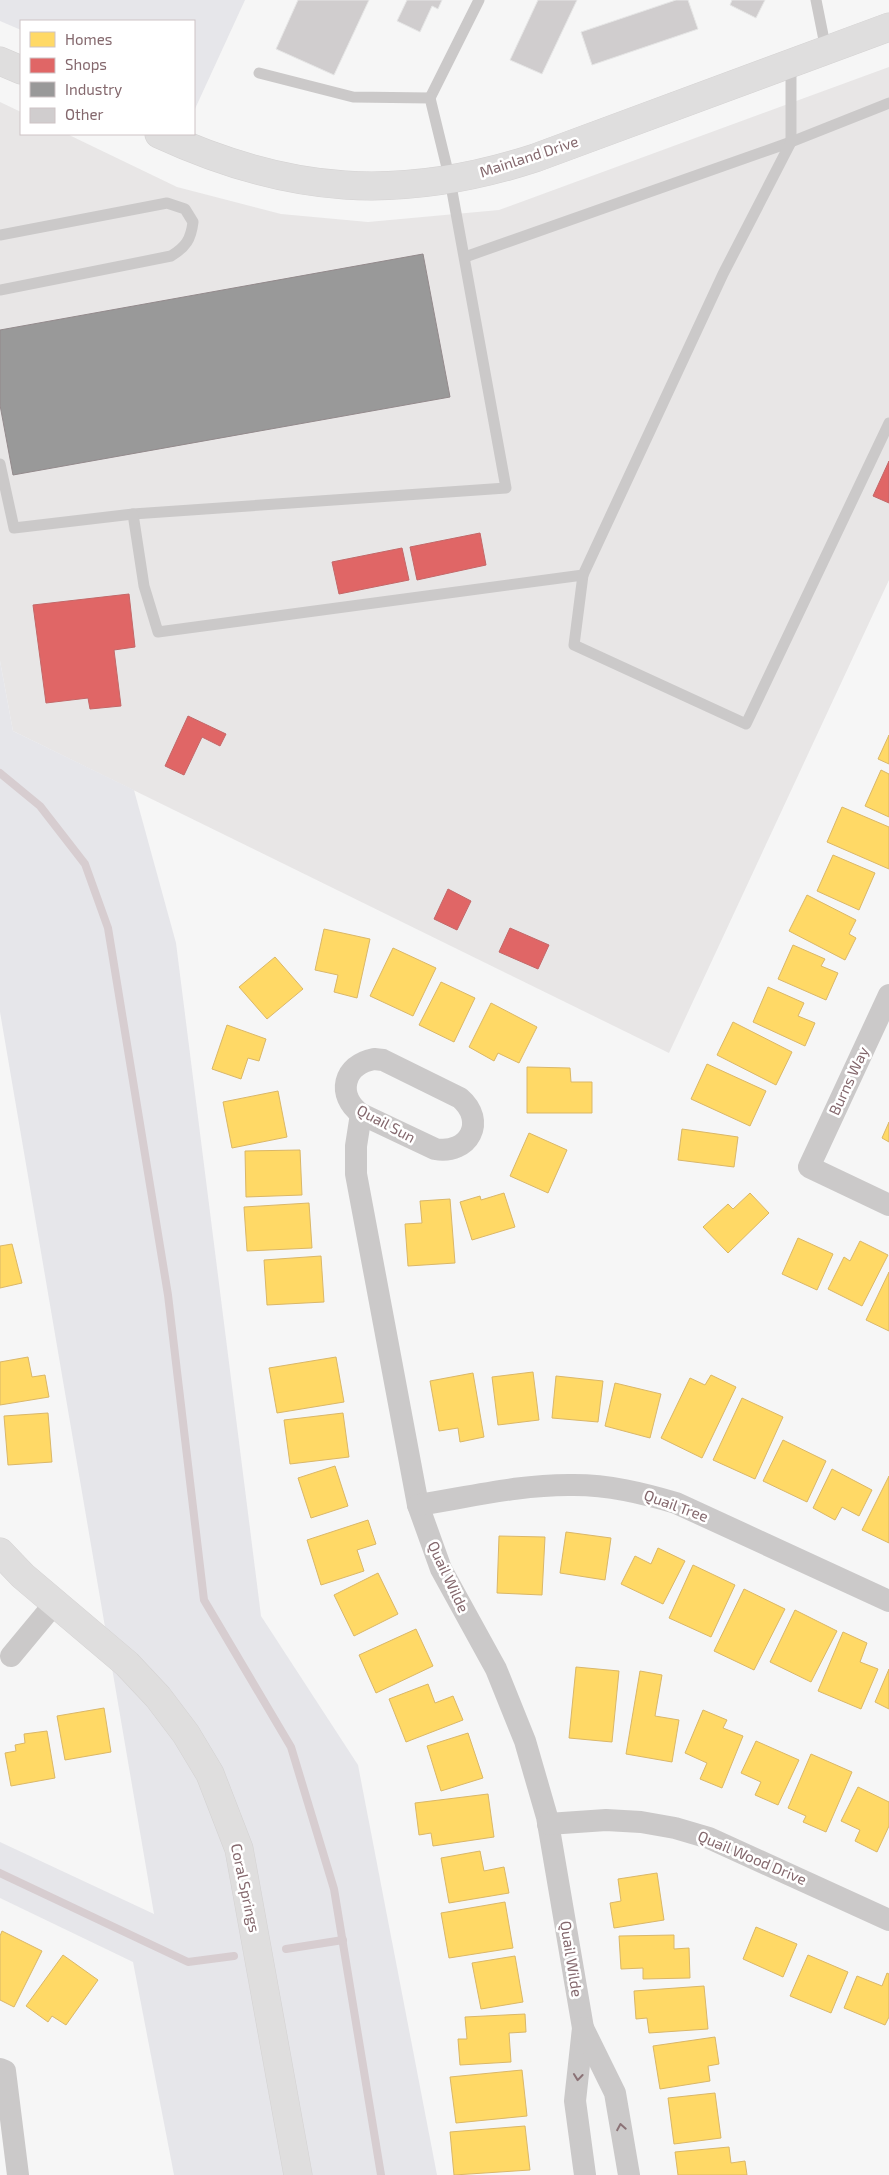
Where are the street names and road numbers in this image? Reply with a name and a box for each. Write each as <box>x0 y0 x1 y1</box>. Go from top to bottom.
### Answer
street label: Mainland Drive <box>477 132 580 180</box>
street label: Burns Way <box>824 1043 872 1118</box>
street label: Quail Sun <box>354 1100 419 1147</box>
street label: Quail Tree <box>642 1485 711 1526</box>
street label: Quail Wilde <box>424 1538 473 1616</box>
street label: Quail Wood Drive <box>695 1826 809 1889</box>
street label: Coral Springs <box>228 1842 264 1934</box>
street label: Quail Wilde <box>556 1919 587 1998</box>

